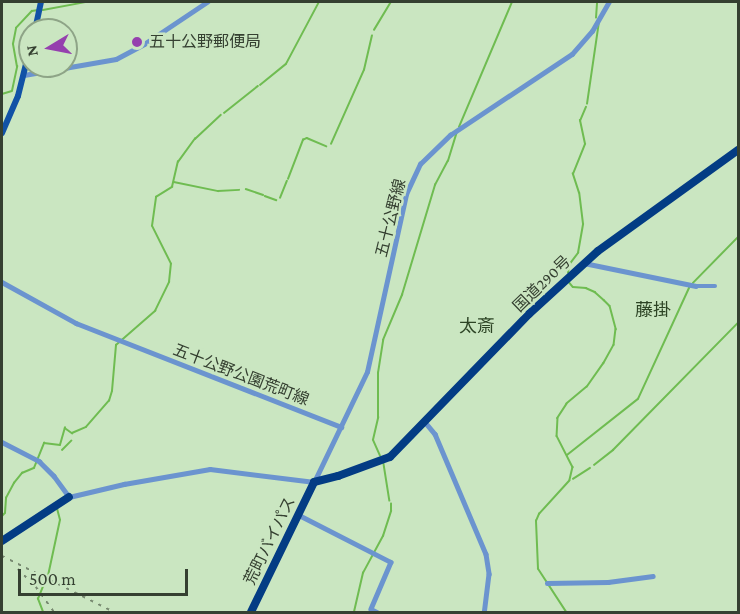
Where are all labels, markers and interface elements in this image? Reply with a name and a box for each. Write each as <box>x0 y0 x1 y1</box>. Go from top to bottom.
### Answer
north arrow <box>18 18 78 78</box>
place label: 五十公野郵便局 <box>149 32 261 52</box>
marker: 五十公野郵便局 <box>130 35 144 49</box>
text: N <box>22 44 41 58</box>
street label: 五十公野線 <box>372 177 410 259</box>
street label: 国道290号 <box>509 252 575 316</box>
district label: 藤掛 <box>635 299 671 321</box>
district label: 太斎 <box>459 315 495 337</box>
street label: 五十公野公園荒町線 <box>170 340 312 410</box>
street label: 荒町バイパス <box>240 494 300 588</box>
scale bar <box>21 557 190 595</box>
text: 500 m <box>29 569 76 589</box>

